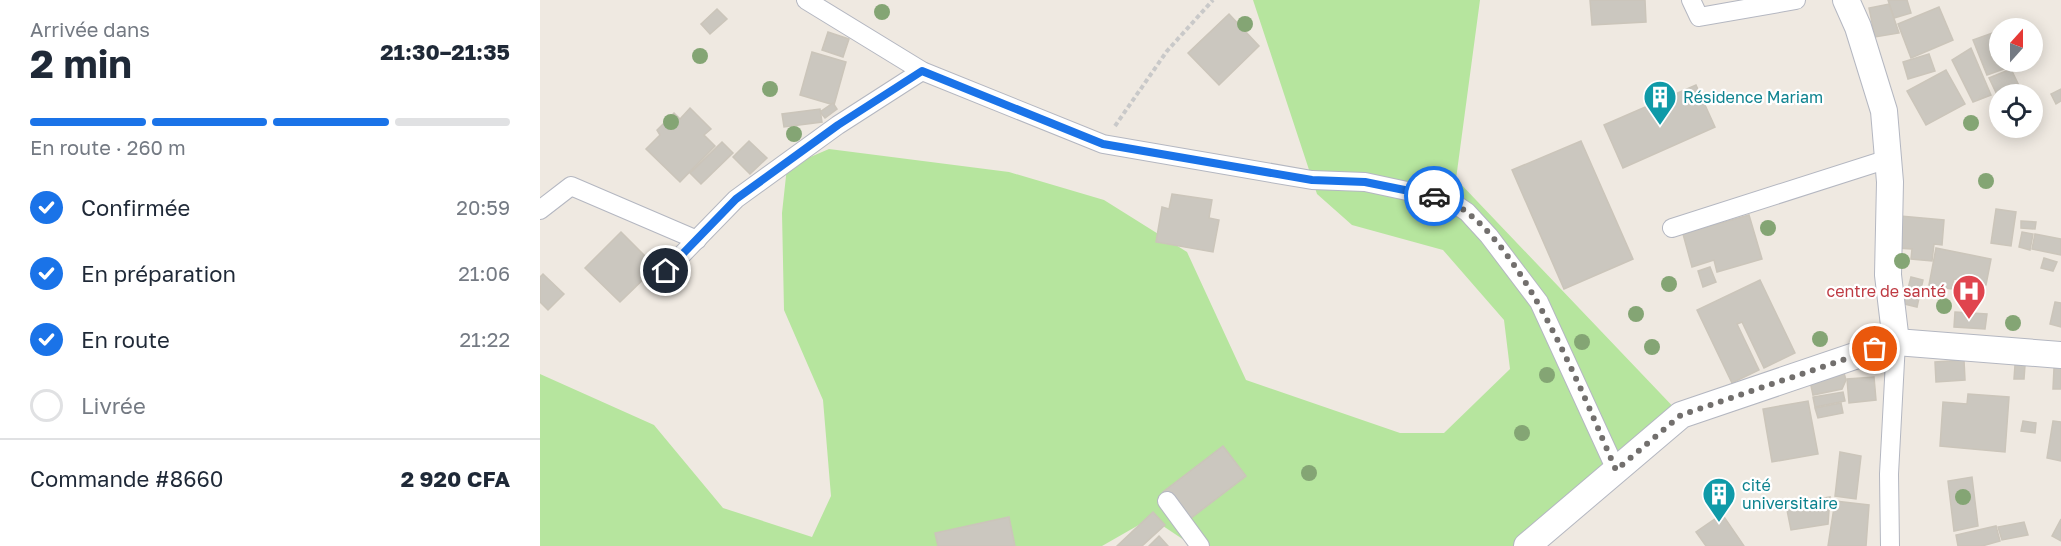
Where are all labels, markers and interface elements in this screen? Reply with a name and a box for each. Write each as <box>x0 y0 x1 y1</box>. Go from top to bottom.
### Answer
text: Arrivée dans <box>30 17 150 41</box>
north arrow <box>1989 18 2043 72</box>
map controls <box>1989 18 2043 138</box>
text: 21:30–21:35 <box>380 38 510 65</box>
text: 2 min <box>30 40 132 87</box>
building icon: Résidence Mariam <box>1642 79 1678 126</box>
button: locate <box>1989 84 2043 138</box>
place label: Résidence Mariam <box>1683 87 1823 107</box>
text: En route · 260 m <box>30 135 186 159</box>
courier <box>1404 166 1464 226</box>
icon: car <box>1418 180 1451 213</box>
icon: check <box>30 191 63 224</box>
text: Confirmée <box>81 194 190 221</box>
text: 20:59 <box>456 195 510 219</box>
pin <box>640 245 691 296</box>
icon: home <box>649 254 682 287</box>
icon: check <box>30 257 63 290</box>
text: En préparation <box>81 260 236 287</box>
text: 21:06 <box>458 261 510 285</box>
hospital icon: centre de santé <box>1951 273 1987 320</box>
place label: centre de santé <box>1827 281 1946 301</box>
icon: check <box>30 323 63 356</box>
pin <box>1849 323 1900 374</box>
text: En route <box>81 326 170 353</box>
text: 21:22 <box>460 327 510 351</box>
icon: bag <box>1858 332 1891 365</box>
text: Livrée <box>81 392 146 419</box>
text: Commande #8660 <box>30 465 224 492</box>
text: 2 920 CFA <box>401 465 510 492</box>
place label: cité universitaire <box>1742 475 1838 513</box>
building icon: cité universitaire <box>1701 476 1737 523</box>

